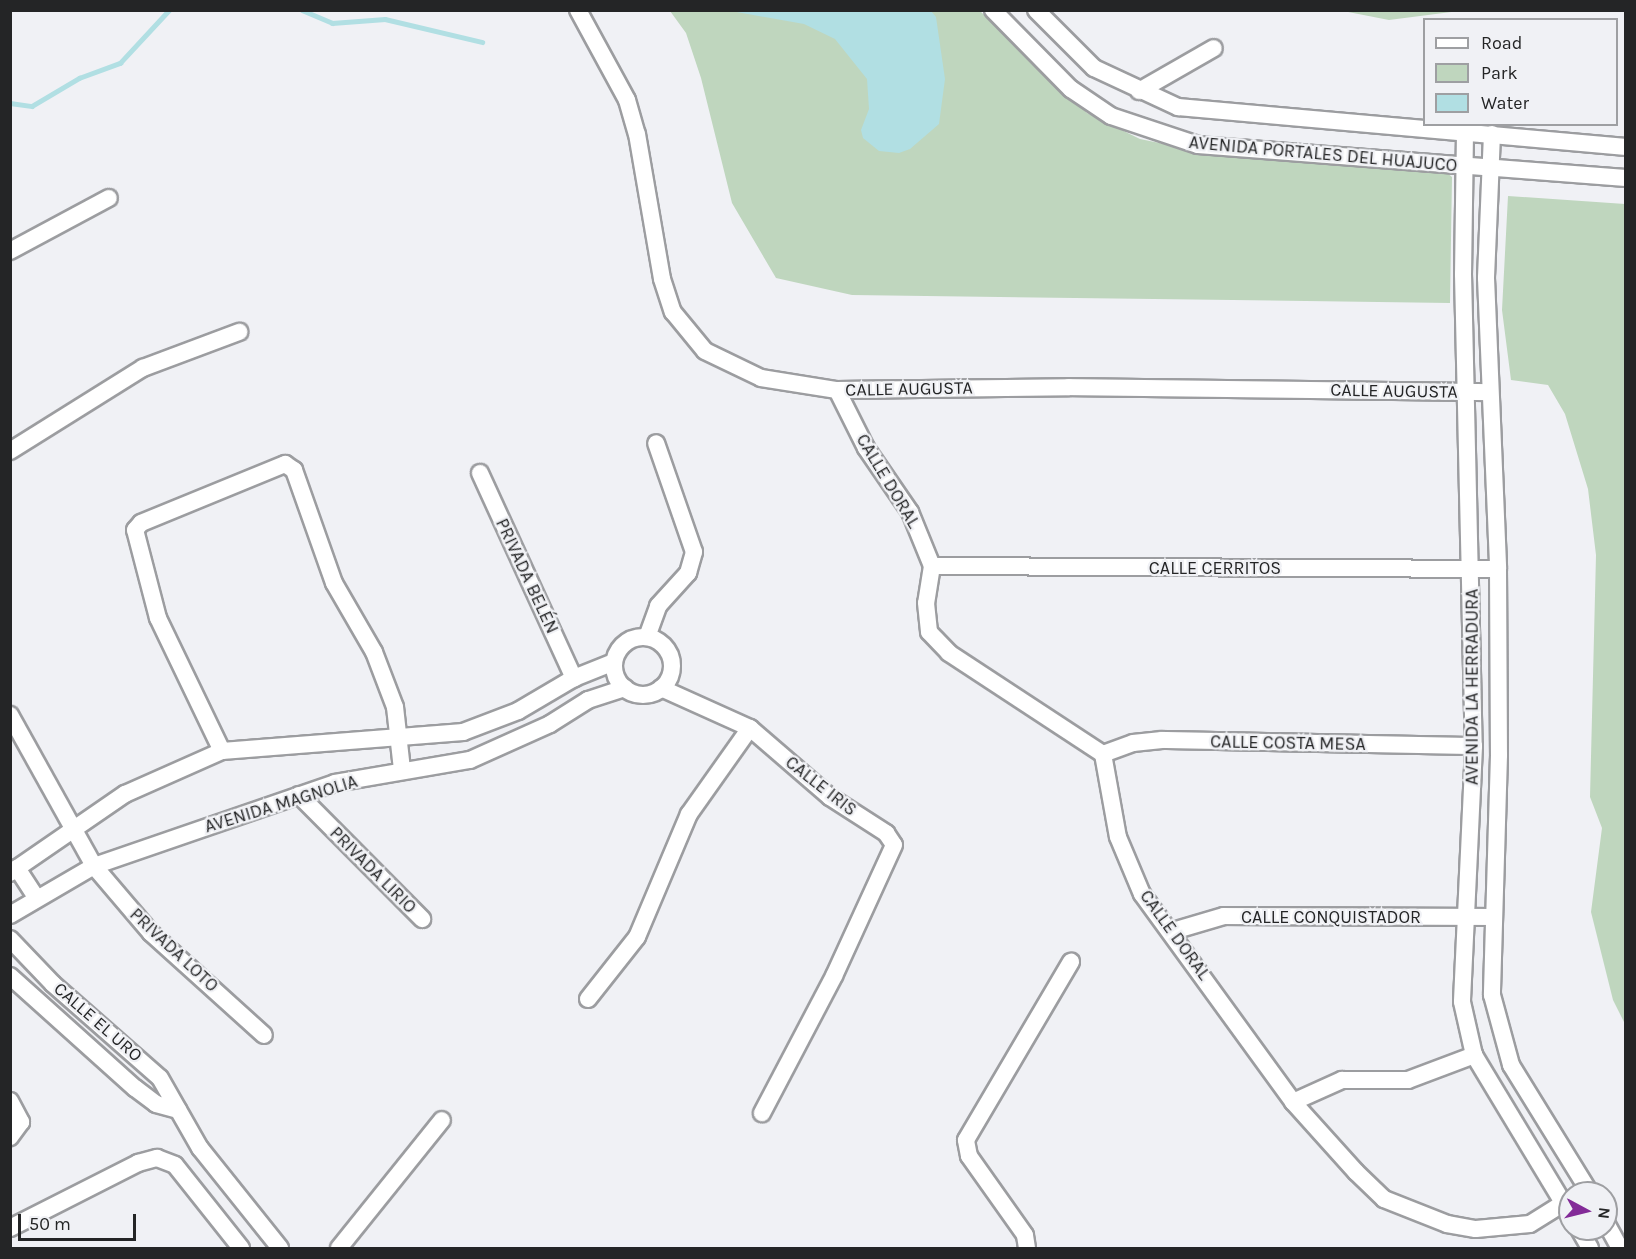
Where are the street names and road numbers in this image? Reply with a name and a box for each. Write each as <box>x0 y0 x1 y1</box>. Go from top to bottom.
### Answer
street label: AVENIDA PORTALES DEL HUAJUCO <box>1188 132 1458 176</box>
street label: CALLE AUGUSTA <box>845 377 973 401</box>
street label: CALLE AUGUSTA <box>1330 379 1458 403</box>
street label: CALLE DORAL <box>851 430 925 532</box>
street label: PRIVADA BELÉN <box>491 515 563 637</box>
street label: CALLE CERRITOS <box>1149 557 1281 579</box>
street label: AVENIDA LA HERRADURA <box>1461 589 1483 785</box>
street label: CALLE COSTA MESA <box>1210 731 1366 755</box>
street label: CALLE IRIS <box>781 751 861 821</box>
street label: AVENIDA MAGNOLIA <box>202 770 360 838</box>
street label: PRIVADA LIRIO <box>325 822 421 918</box>
street label: CALLE DORAL <box>1135 886 1215 984</box>
street label: PRIVADA LOTO <box>125 904 223 996</box>
street label: CALLE CONQUISTADOR <box>1241 906 1421 928</box>
street label: CALLE EL URO <box>49 978 147 1066</box>

